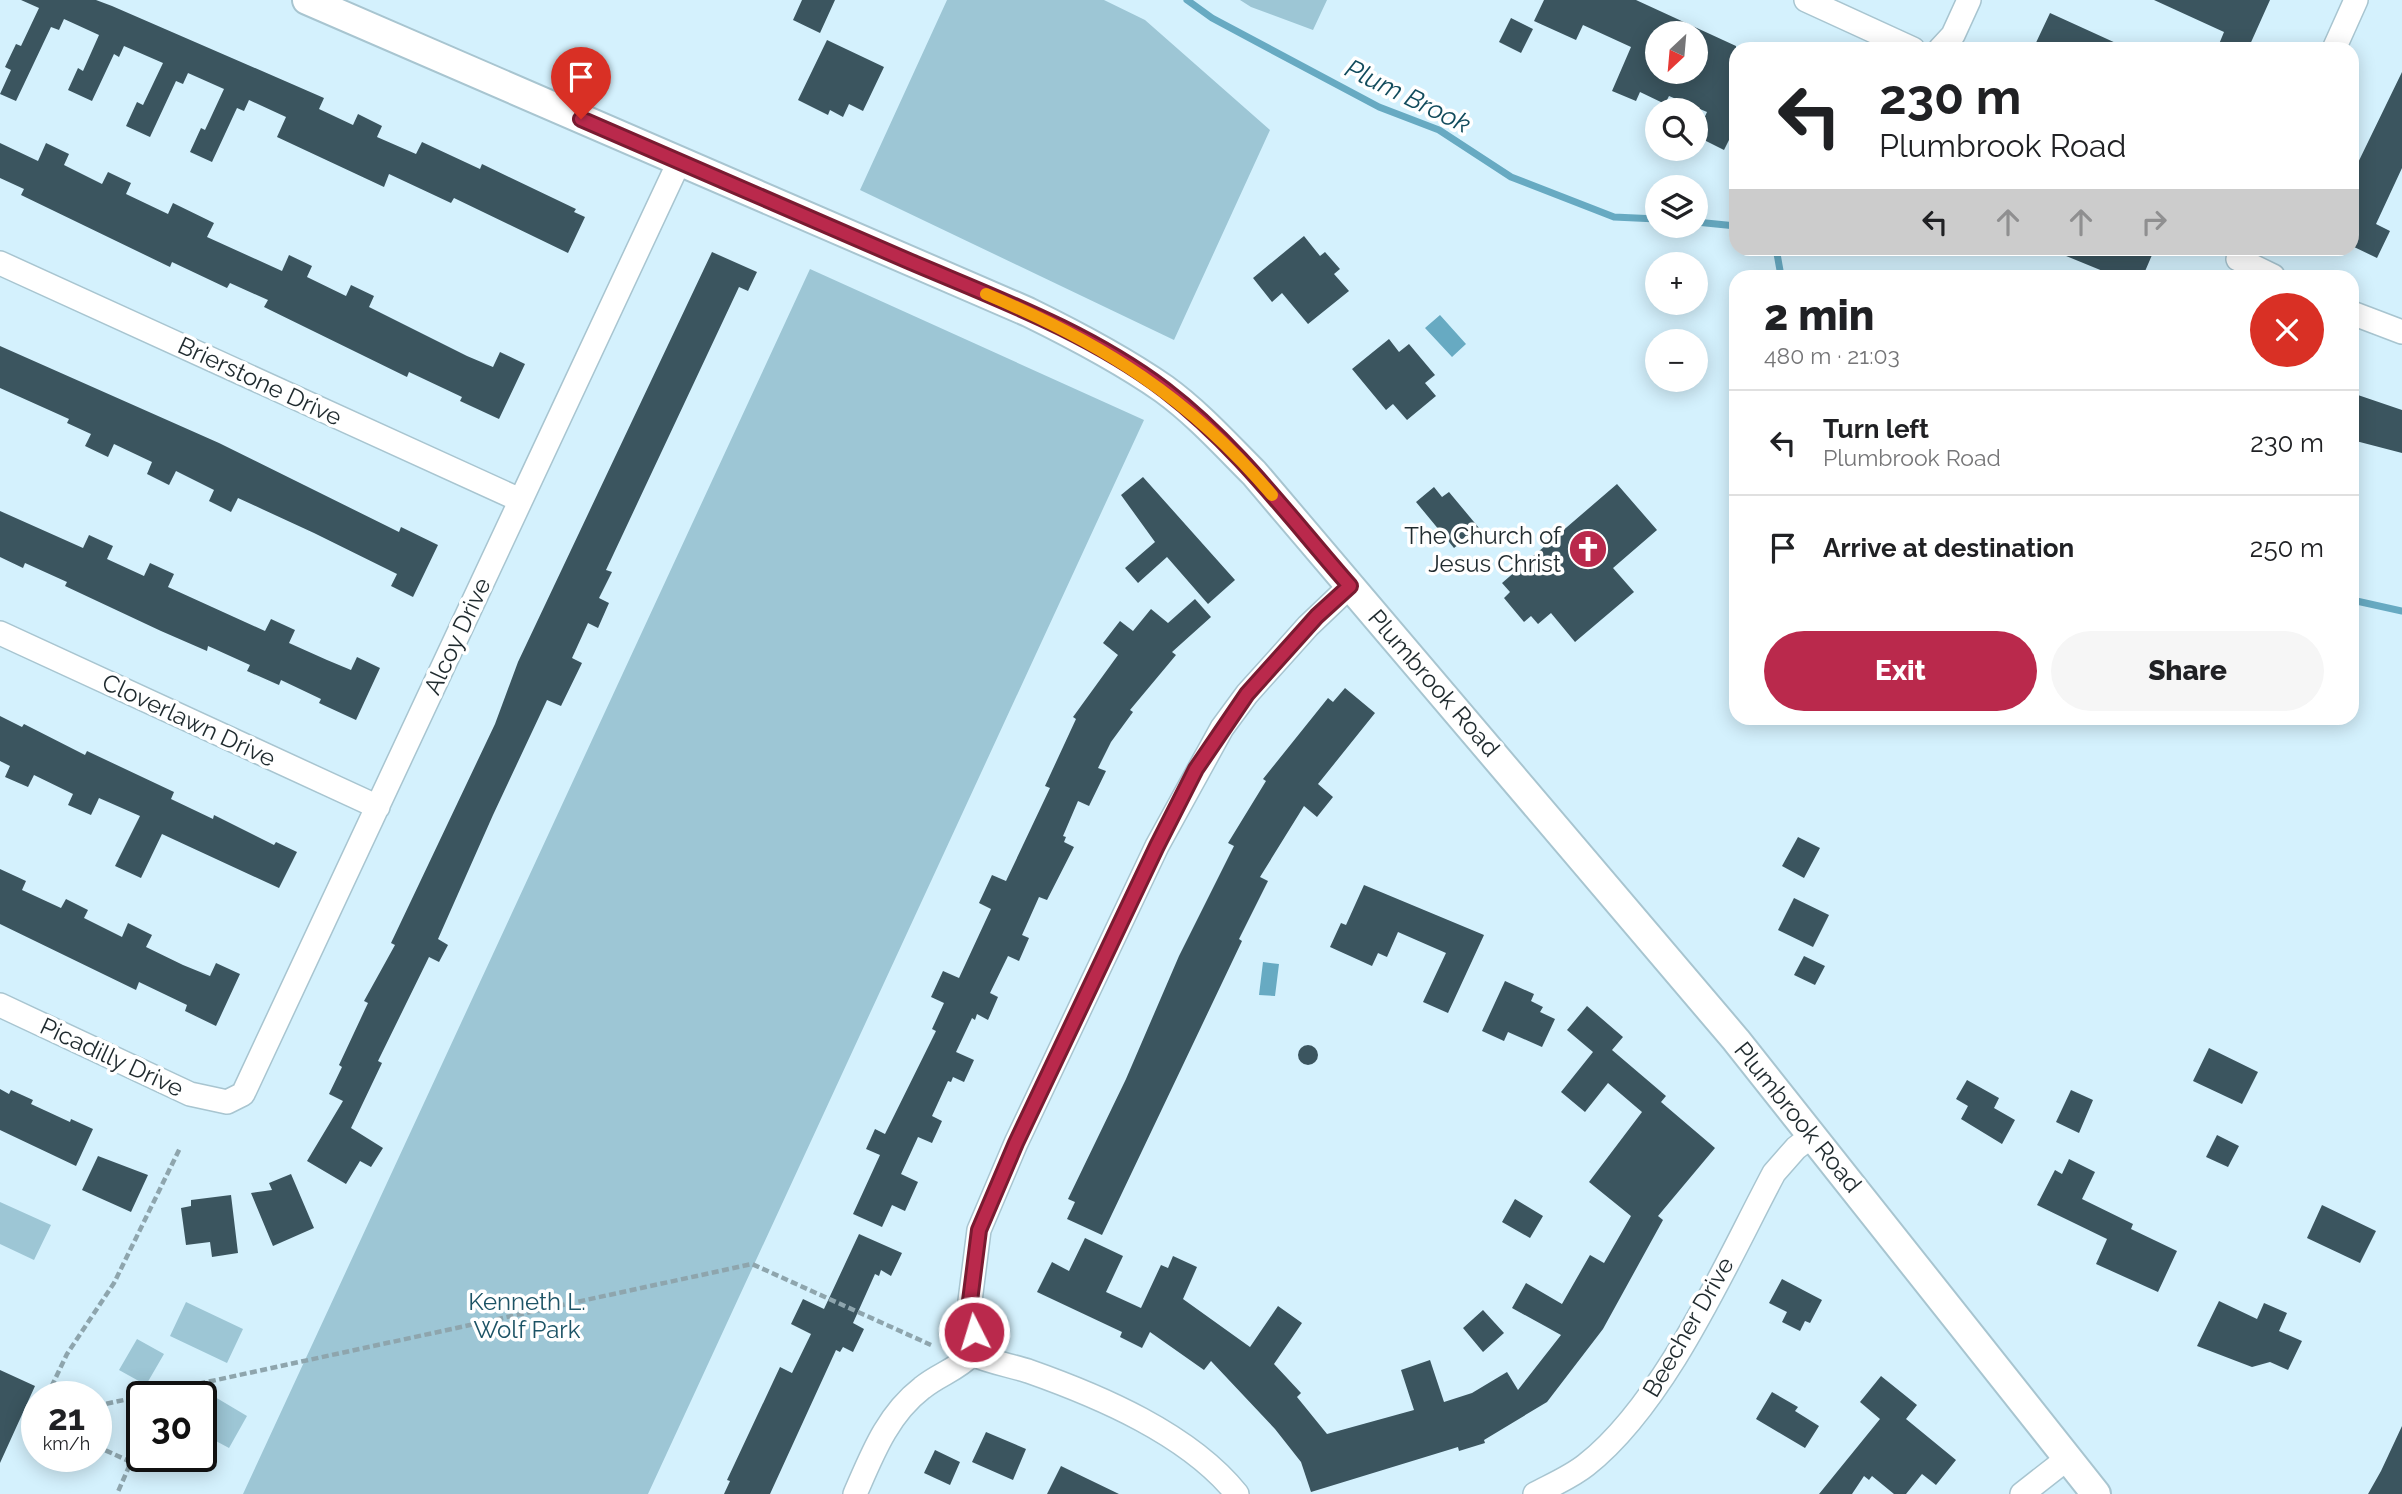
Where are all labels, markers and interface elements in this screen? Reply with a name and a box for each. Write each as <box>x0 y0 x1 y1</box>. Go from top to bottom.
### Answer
north arrow <box>1645 21 1708 84</box>
map controls <box>1645 21 1708 392</box>
pin <box>551 47 611 119</box>
water label: Plum Brook <box>1341 53 1476 139</box>
icon: arrive <box>562 58 600 96</box>
text: 230 m <box>1879 68 2021 125</box>
icon: left <box>1764 70 1855 161</box>
button: search <box>1645 98 1708 161</box>
text: Plumbrook Road <box>1879 127 2126 164</box>
button: layers <box>1645 175 1708 238</box>
icon: left <box>1916 203 1954 241</box>
icon: ahead <box>1989 203 2027 241</box>
icon: ahead <box>2062 203 2100 241</box>
icon: right <box>2135 203 2173 241</box>
button: + <box>1645 252 1708 315</box>
text: 2 min <box>1764 291 1874 340</box>
button: close <box>2250 293 2324 367</box>
button: − <box>1645 329 1708 392</box>
street label: Brierstone Drive <box>174 330 346 432</box>
text: 480 m · 21:03 <box>1764 342 1900 369</box>
text: Turn left <box>1823 414 1929 444</box>
icon: left <box>1764 424 1802 462</box>
text: 230 m <box>2250 428 2324 458</box>
text: Plumbrook Road <box>1823 444 2001 471</box>
place label: The Church of Jesus Christ <box>1404 521 1562 578</box>
church icon: The Church of Jesus Christ <box>1567 528 1609 570</box>
icon: arrive <box>1764 529 1802 567</box>
text: Arrive at destination <box>1823 533 2074 563</box>
text: 250 m <box>2250 533 2324 563</box>
street label: Alcoy Drive <box>417 573 497 699</box>
street label: Plumbrook Road <box>1362 603 1506 763</box>
button: Exit <box>1764 631 2037 711</box>
button: Share <box>2051 631 2324 711</box>
street label: Cloverlawn Drive <box>98 667 280 773</box>
street label: Picadilly Drive <box>36 1011 188 1103</box>
street label: Plumbrook Road <box>1728 1036 1868 1198</box>
street label: Beecher Drive <box>1636 1252 1740 1402</box>
park label: Kenneth L. Wolf Park <box>468 1287 586 1344</box>
position arrow <box>937 1295 1011 1369</box>
speed limit sign: 30 <box>126 1381 217 1472</box>
text: 21 <box>48 1397 85 1438</box>
text: km/h <box>43 1433 90 1454</box>

